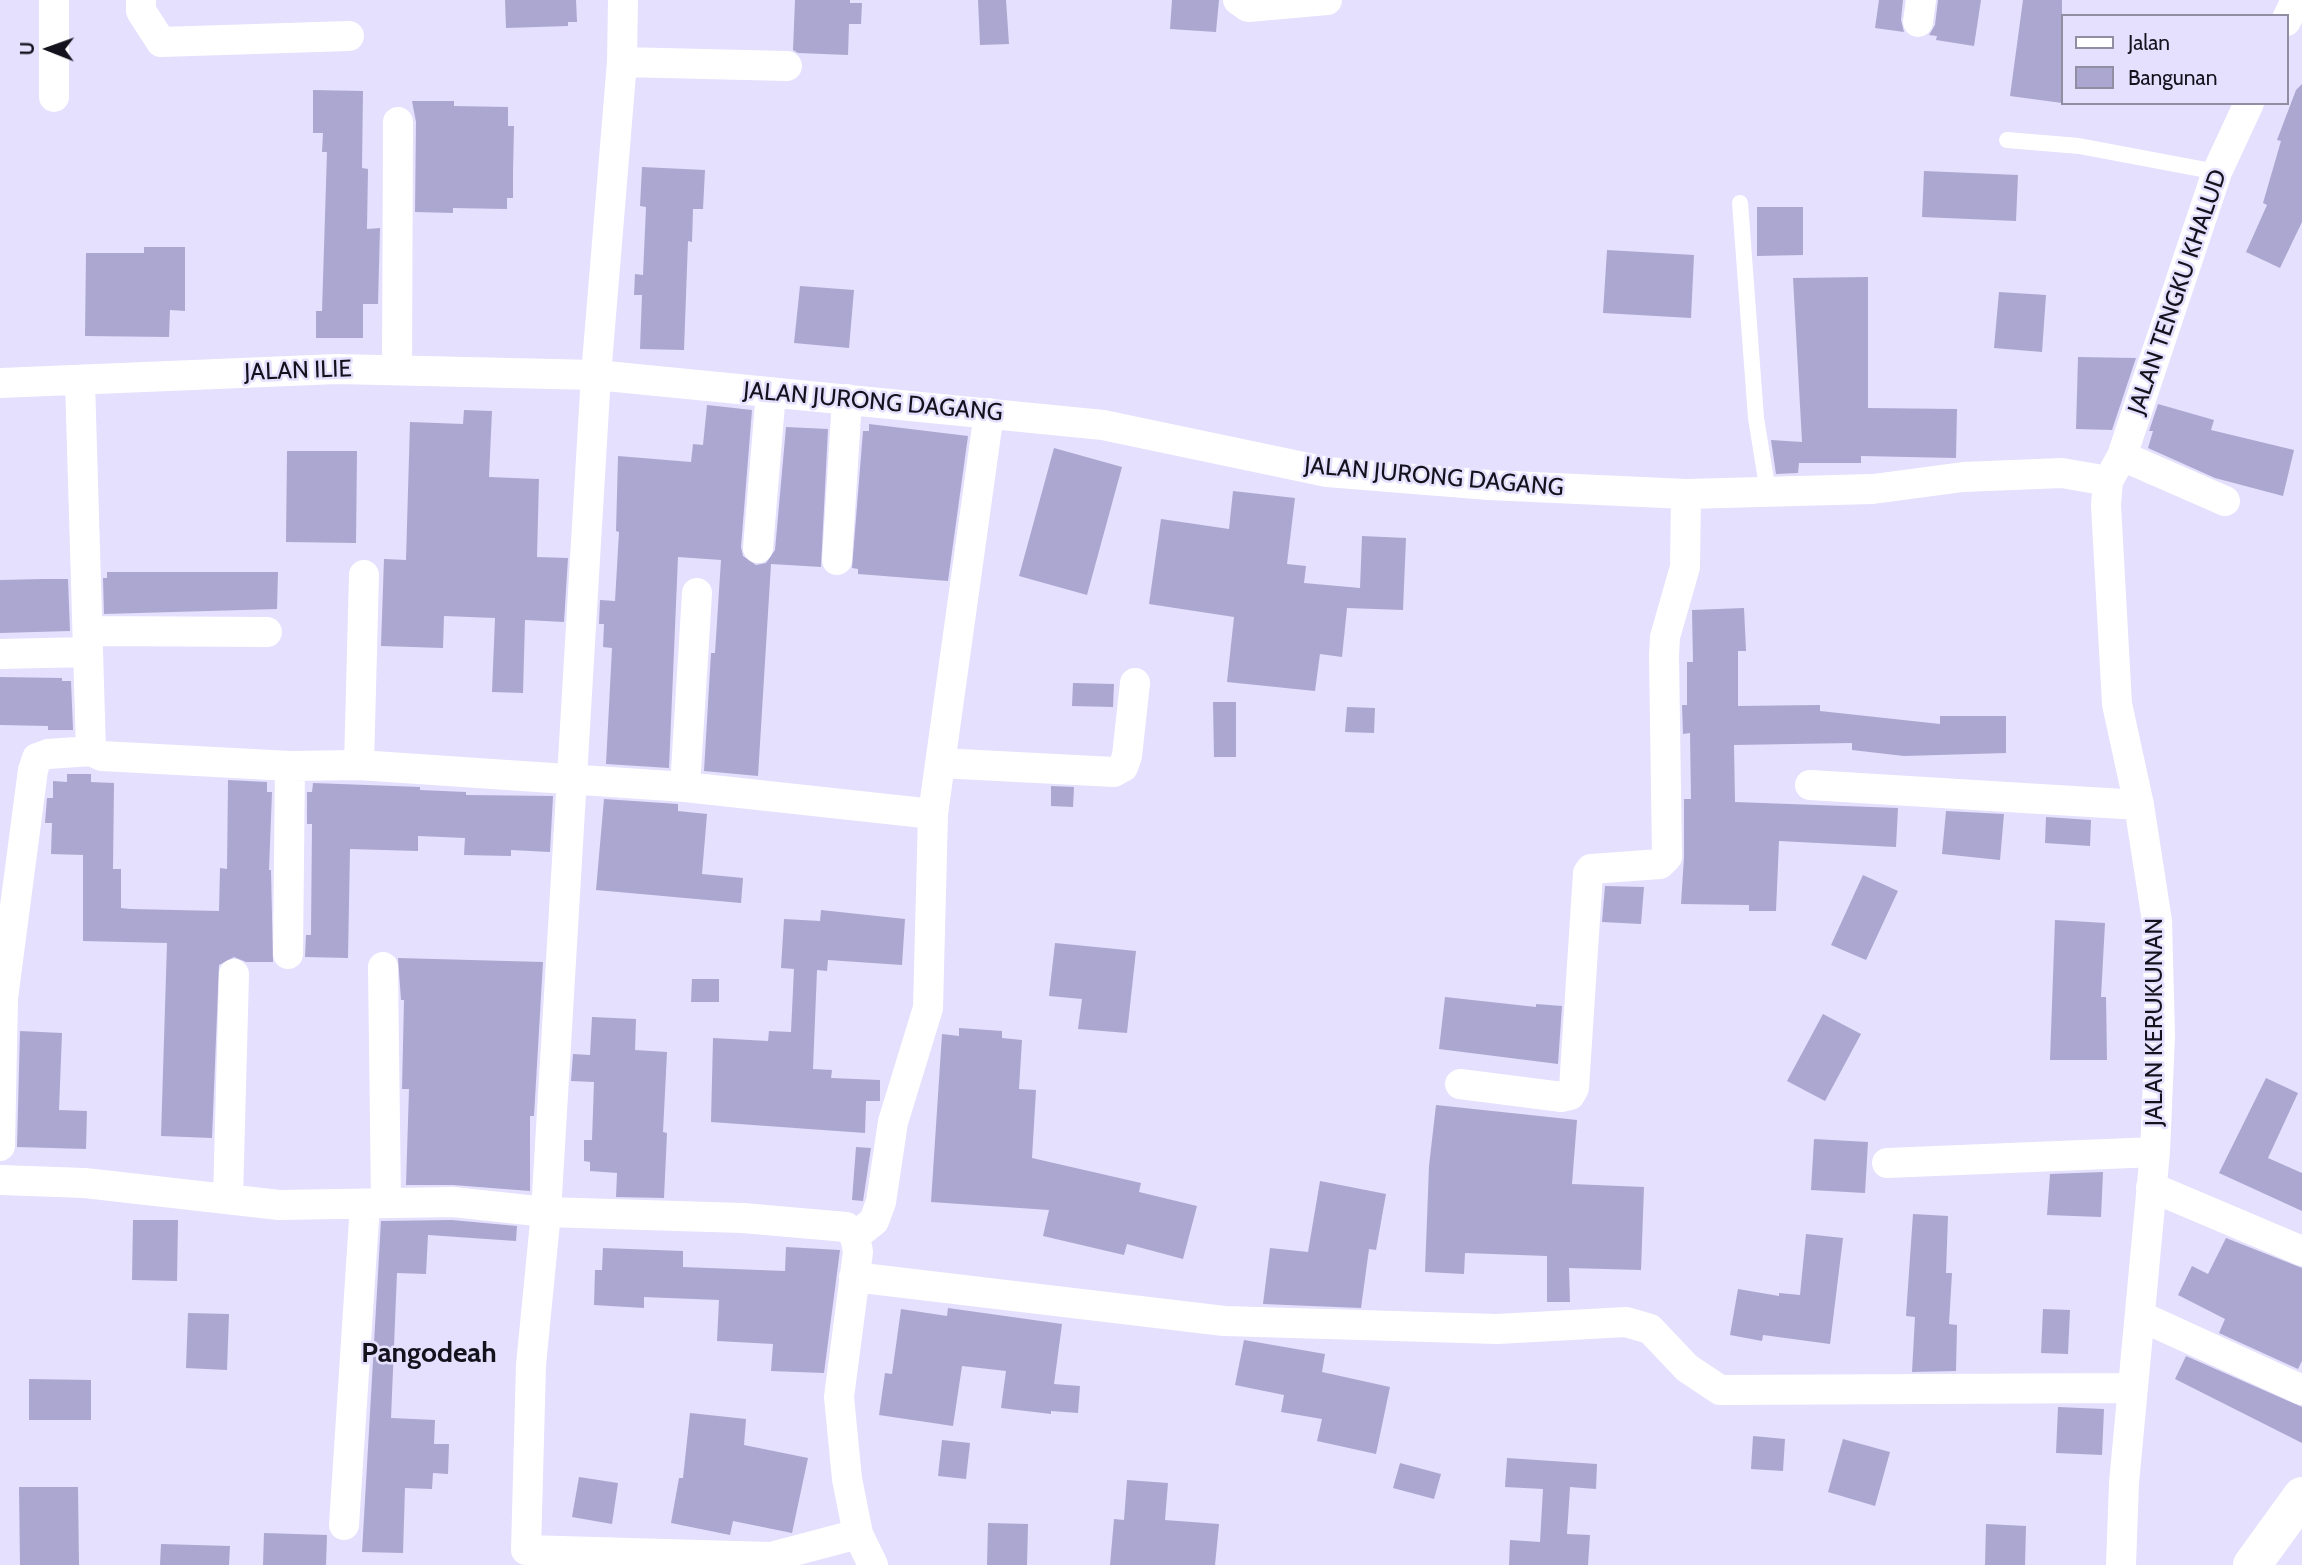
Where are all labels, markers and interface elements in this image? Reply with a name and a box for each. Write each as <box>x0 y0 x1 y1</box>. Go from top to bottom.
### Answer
north arrow <box>14 14 84 84</box>
legend <box>2060 14 2288 105</box>
text: Jalan <box>2128 30 2170 55</box>
text: U <box>16 42 39 56</box>
text: Bangunan <box>2128 65 2217 90</box>
street label: JALAN TENGKU KHALUD <box>2123 166 2233 418</box>
street label: JALAN ILIE <box>244 355 352 387</box>
street label: JALAN JURONG DAGANG <box>742 376 1004 428</box>
street label: JALAN JURONG DAGANG <box>1303 451 1565 503</box>
street label: JALAN KERUKUNAN <box>2141 918 2169 1126</box>
district label: Pangodeah <box>361 1337 497 1371</box>

